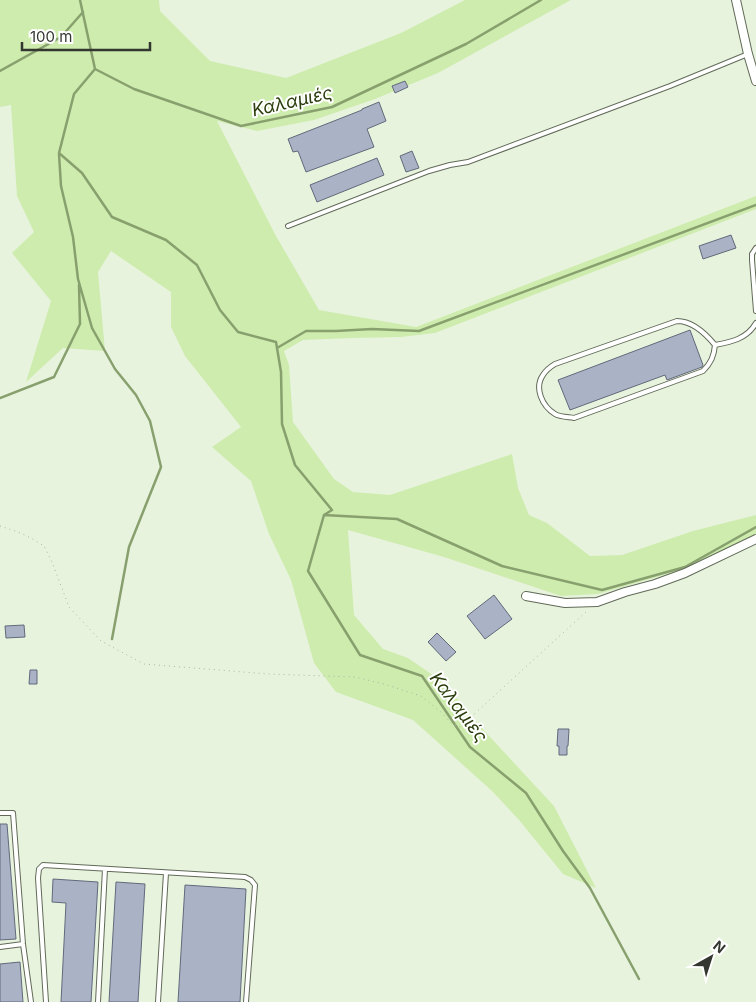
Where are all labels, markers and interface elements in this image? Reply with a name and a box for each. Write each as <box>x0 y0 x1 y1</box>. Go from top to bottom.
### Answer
scale bar <box>22 20 150 52</box>
text: 100 m <box>30 27 72 46</box>
water label: Καλαμιές <box>250 82 334 120</box>
water label: Καλαμιές <box>426 668 492 746</box>
north arrow <box>686 932 736 982</box>
text: N <box>710 937 729 956</box>

